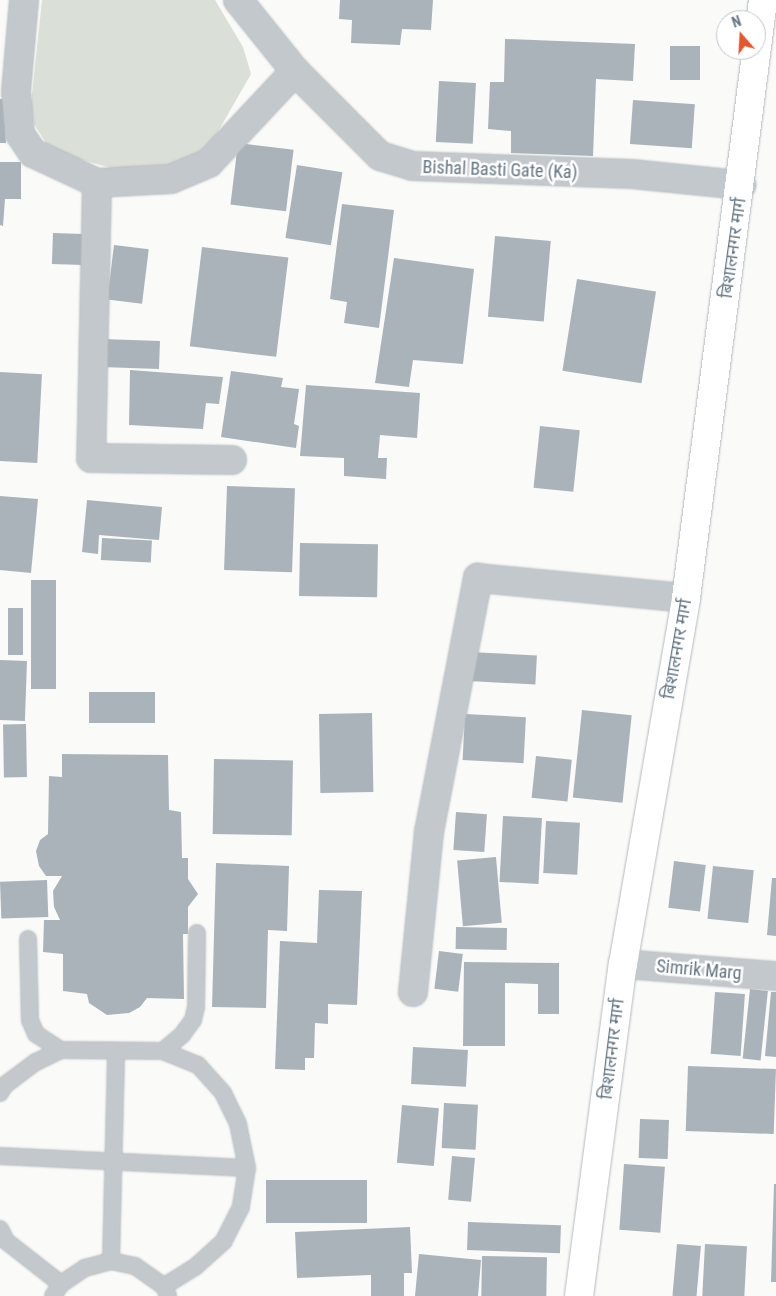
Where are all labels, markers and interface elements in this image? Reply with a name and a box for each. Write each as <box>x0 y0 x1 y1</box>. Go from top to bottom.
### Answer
north arrow <box>716 10 766 60</box>
text: N <box>730 13 743 31</box>
street label: Bishal Basti Gate (Ka) <box>422 157 578 183</box>
street label: बिशालनगर मार्ग <box>715 196 751 300</box>
street label: बिशालनगर मार्ग <box>658 597 696 701</box>
street label: Simrik Marg <box>656 956 742 984</box>
street label: बिशालनगर मार्ग <box>595 997 629 1101</box>

